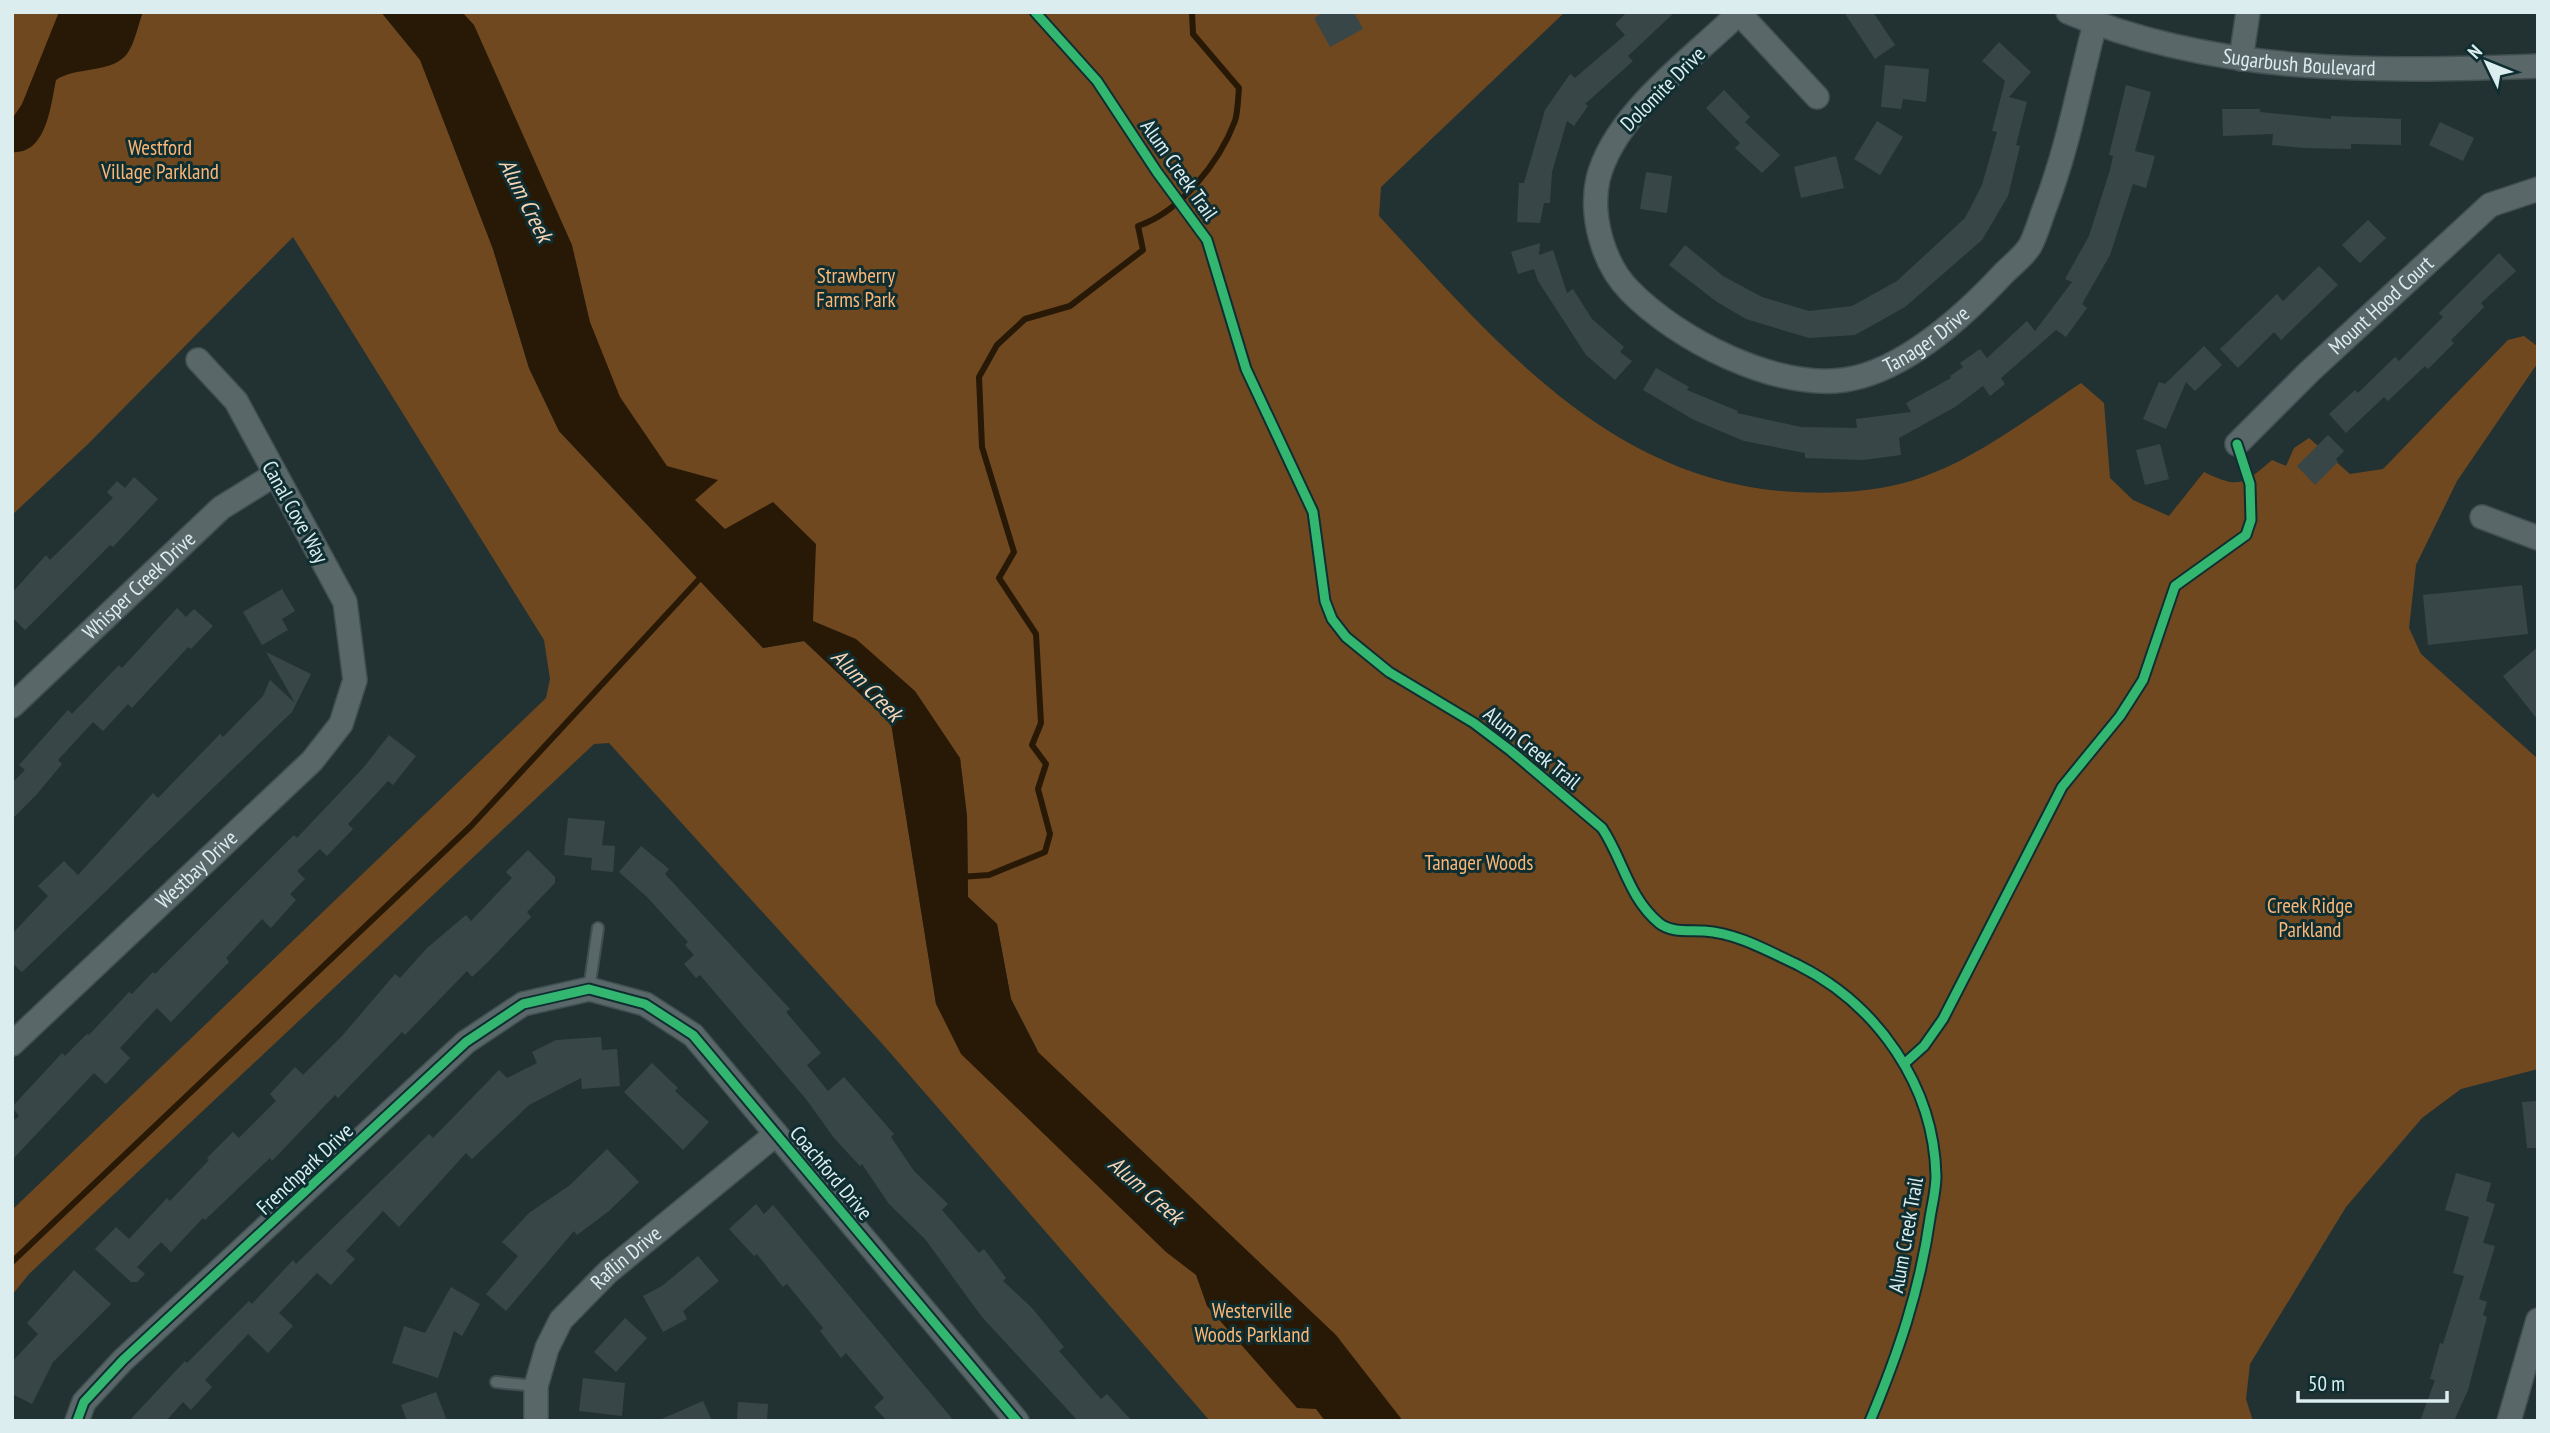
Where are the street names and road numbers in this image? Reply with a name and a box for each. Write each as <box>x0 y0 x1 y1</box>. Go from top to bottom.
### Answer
street label: Dolomite Drive <box>1614 40 1711 137</box>
street label: Sugarbush Boulevard <box>2221 42 2376 82</box>
street label: Alum Creek Trail <box>1135 114 1224 225</box>
street label: Mount Hood Court <box>2323 250 2439 360</box>
street label: Tanager Drive <box>1879 300 1975 379</box>
street label: Canal Cove Way <box>256 456 335 568</box>
street label: Whisper Creek Drive <box>77 525 201 645</box>
street label: Alum Creek Trail <box>1478 700 1586 795</box>
street label: Westbay Drive <box>150 824 243 914</box>
street label: Frenchpark Drive <box>251 1117 359 1220</box>
street label: Coachford Drive <box>784 1120 879 1225</box>
street label: Alum Creek Trail <box>1882 1175 1929 1295</box>
street label: Raflin Drive <box>584 1220 667 1295</box>

